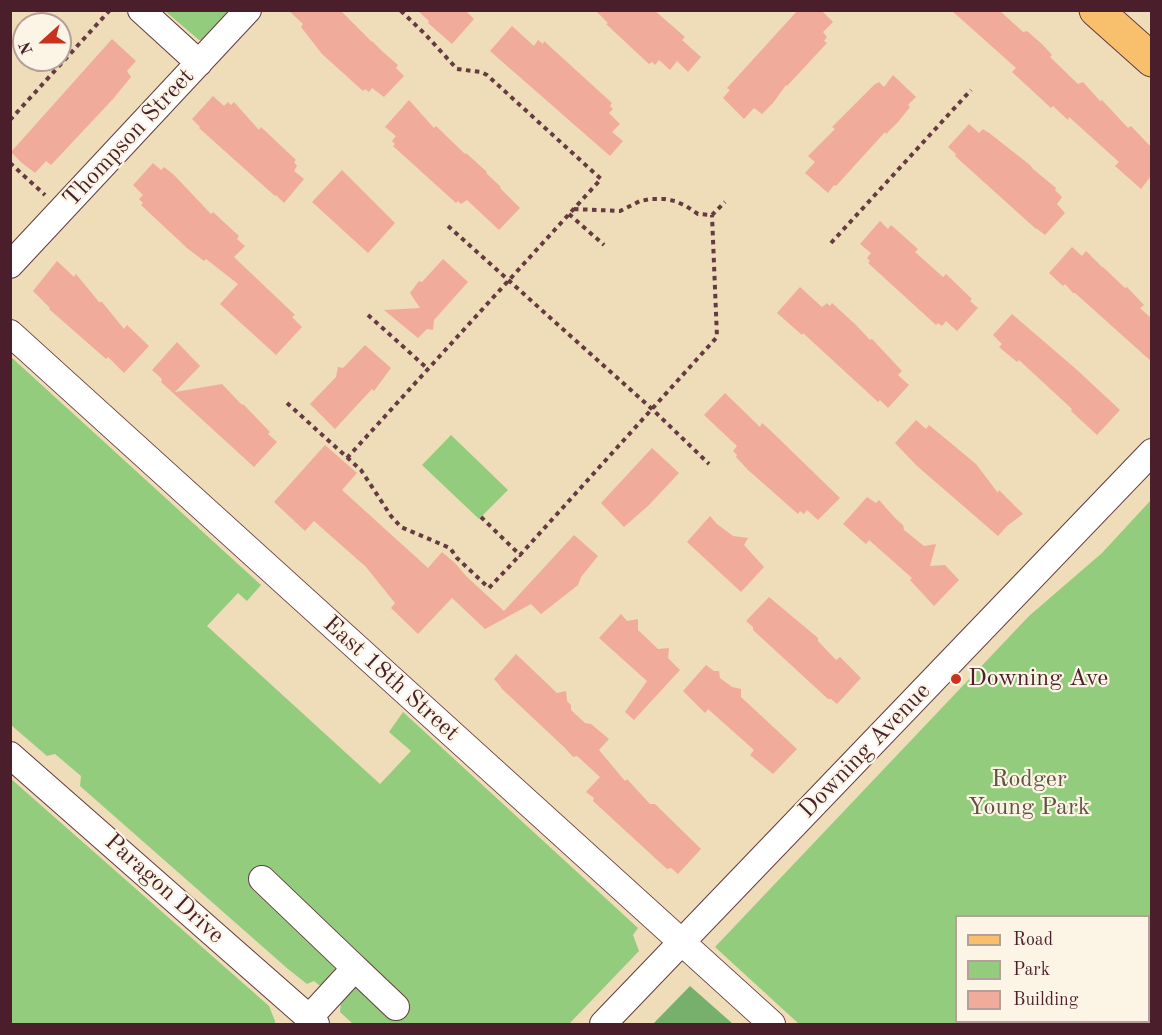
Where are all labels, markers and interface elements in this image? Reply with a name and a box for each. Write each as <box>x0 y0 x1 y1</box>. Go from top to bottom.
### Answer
north arrow <box>12 12 72 72</box>
text: N <box>17 39 37 56</box>
street label: Thompson Street <box>57 63 201 213</box>
street label: East 18th Street <box>317 610 465 748</box>
place label: Downing Ave <box>968 665 1108 693</box>
marker: Downing Ave <box>949 672 963 686</box>
street label: Downing Avenue <box>793 677 937 825</box>
park label: Rodger Young Park <box>968 766 1090 822</box>
street label: Paragon Drive <box>98 828 230 950</box>
legend <box>955 915 1150 1023</box>
text: Road <box>1013 931 1053 949</box>
text: Park <box>1013 961 1050 979</box>
text: Building <box>1013 991 1078 1009</box>

